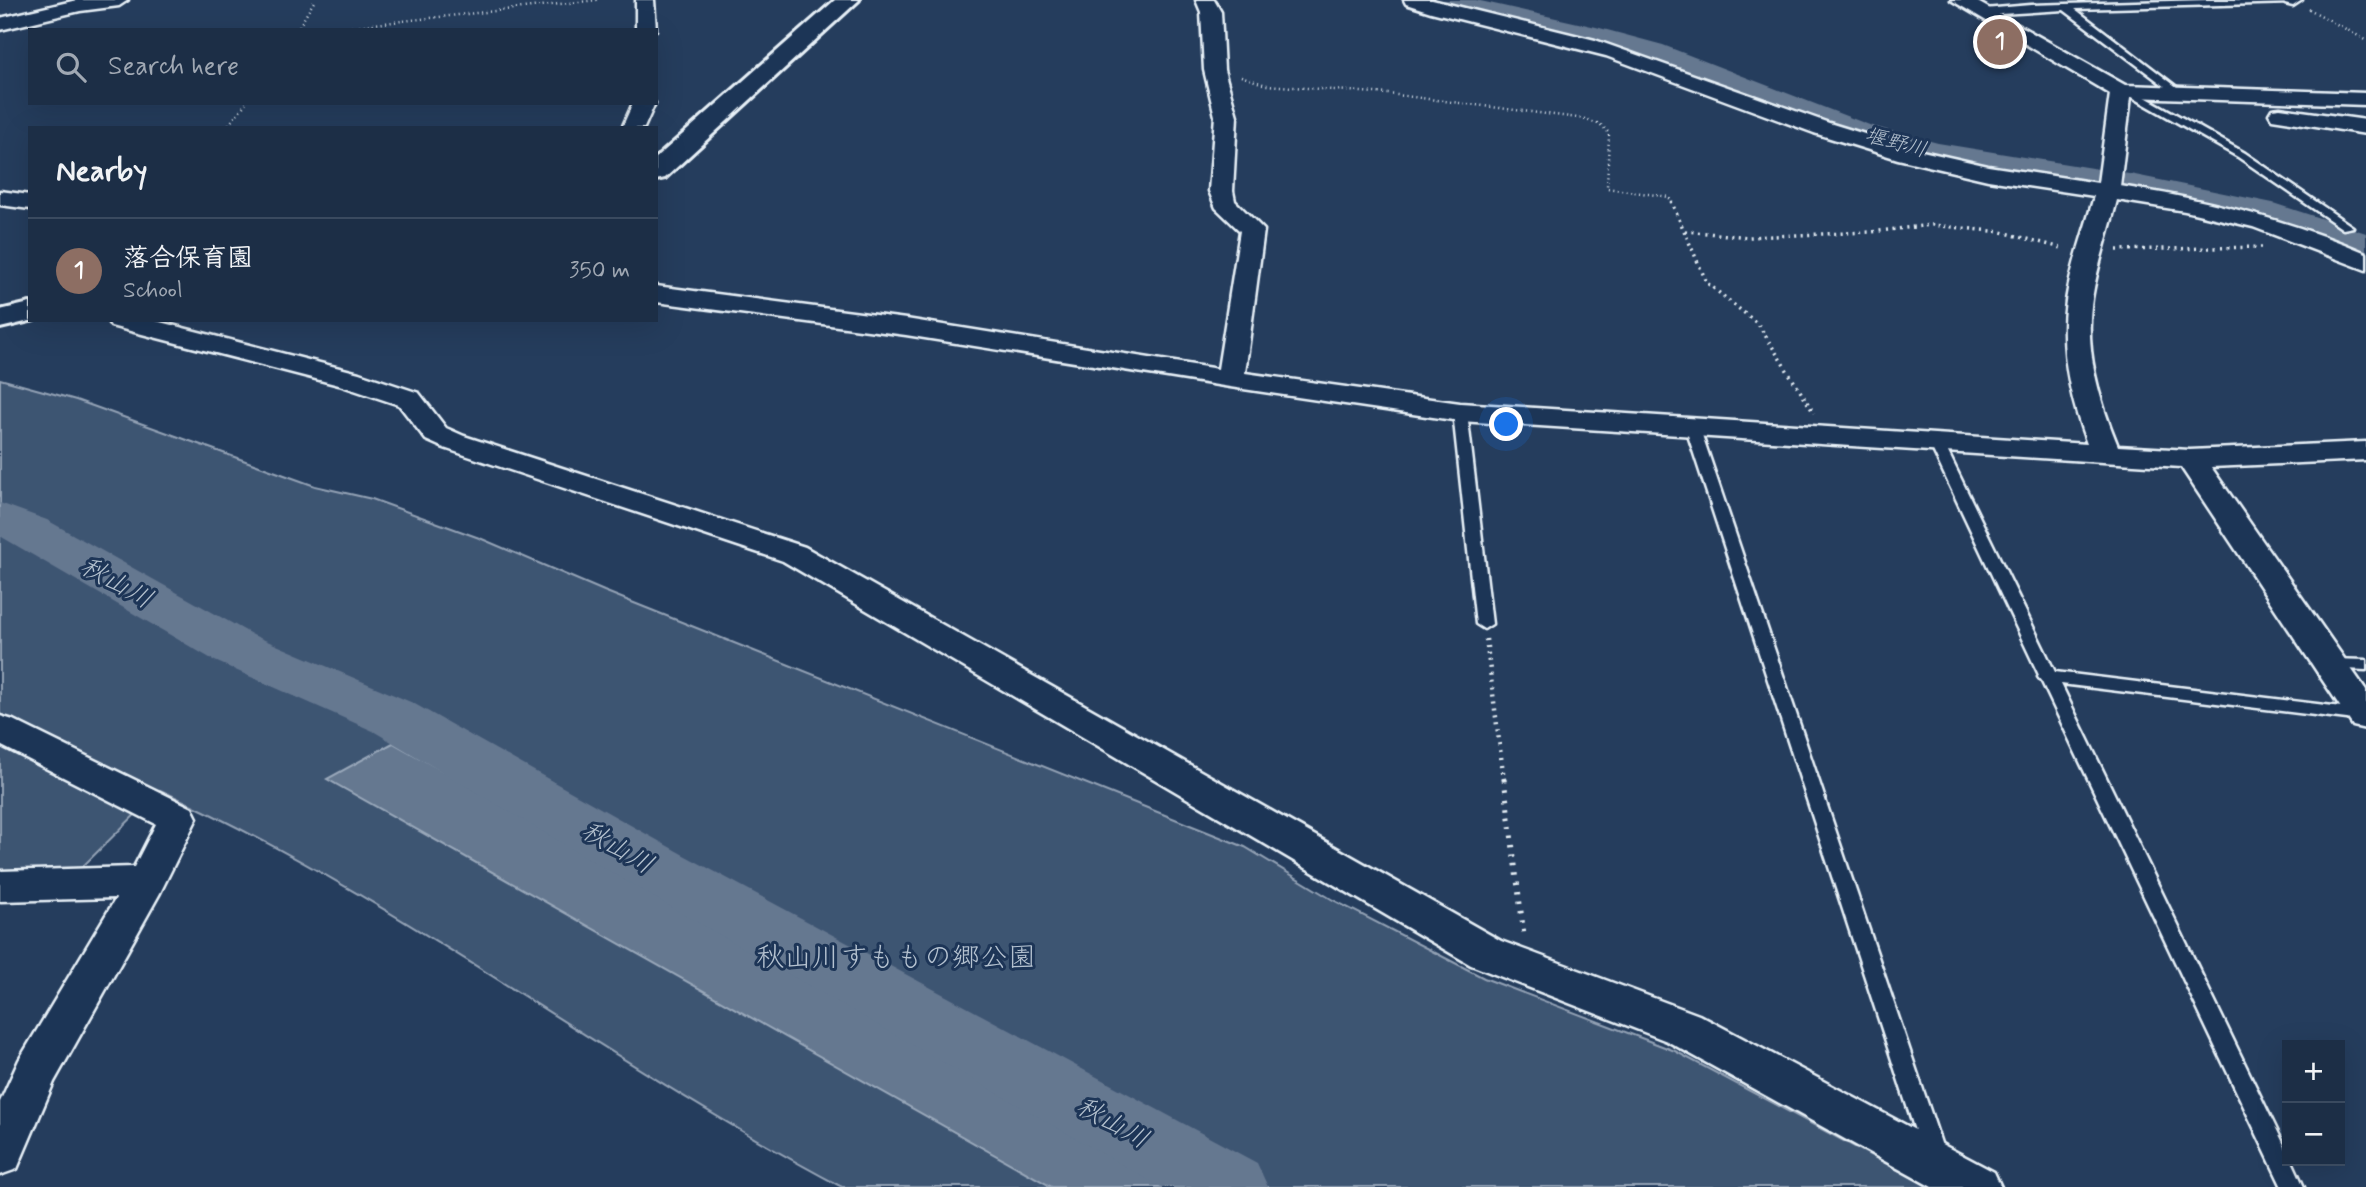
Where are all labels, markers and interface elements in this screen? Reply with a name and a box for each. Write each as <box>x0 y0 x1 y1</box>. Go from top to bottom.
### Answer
pin: 1 <box>1977 16 2023 68</box>
search box <box>28 28 658 105</box>
icon: search <box>52 48 90 86</box>
text: Search here <box>108 50 239 84</box>
water label: 堰野川 <box>1862 121 1930 165</box>
text: Nearby <box>56 152 147 191</box>
text: 落合保育園 <box>123 242 253 276</box>
text: 1 <box>74 256 84 286</box>
text: 350 m <box>569 256 630 286</box>
text: School <box>123 276 183 306</box>
your location <box>1489 407 1523 441</box>
water label: 秋山川 <box>74 550 158 618</box>
water label: 秋山川 <box>575 815 659 883</box>
park label: 秋山川すももの郷公園 <box>756 940 1036 977</box>
map controls <box>2282 1040 2345 1166</box>
button: + <box>2282 1040 2345 1103</box>
water label: 秋山川 <box>1070 1090 1154 1158</box>
button: − <box>2282 1103 2345 1166</box>

